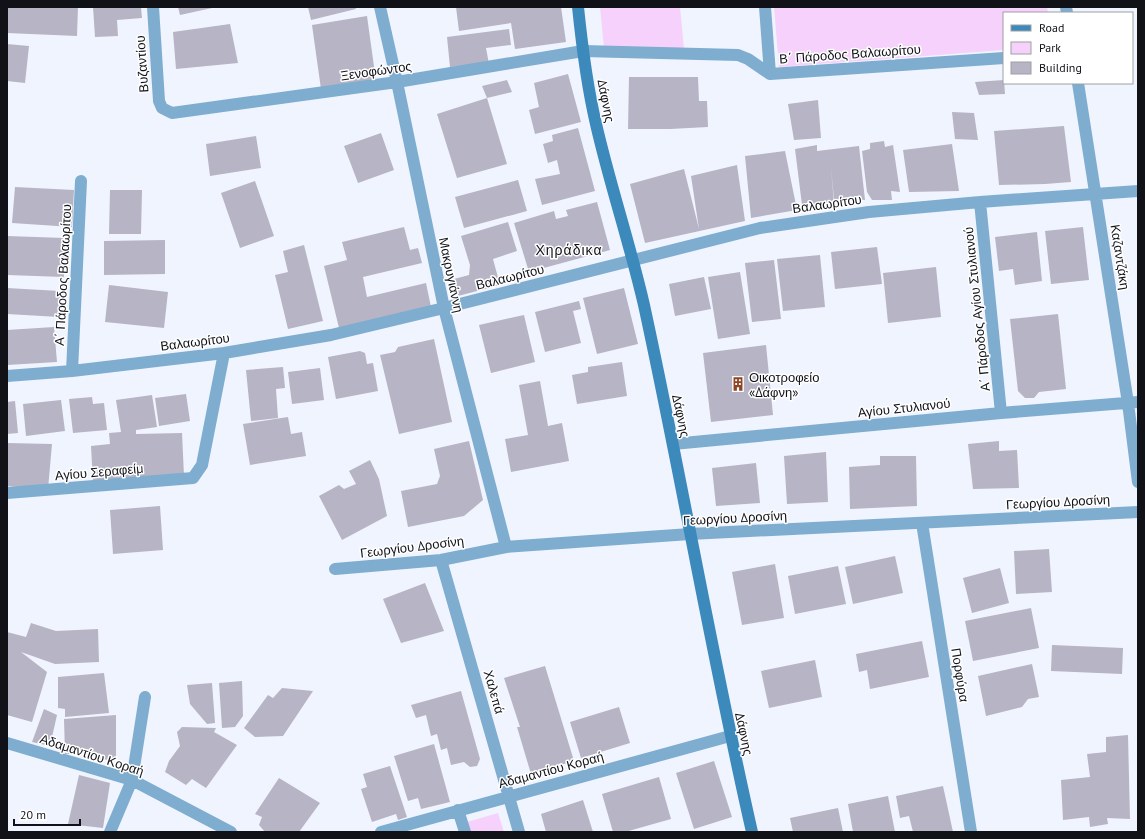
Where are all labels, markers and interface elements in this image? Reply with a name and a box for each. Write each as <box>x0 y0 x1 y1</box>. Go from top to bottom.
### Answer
legend <box>1003 12 1133 84</box>
text: Road <box>1039 20 1064 35</box>
street label: Βυζαντίου <box>132 35 152 93</box>
text: Park <box>1039 40 1061 55</box>
street label: Β΄ Πάροδος Βαλαωρίτου <box>779 41 921 67</box>
street label: Ξενοφώντος <box>339 58 413 84</box>
text: Building <box>1039 60 1082 75</box>
street label: Δάφνης <box>594 78 618 124</box>
street label: Βαλαωρίτου <box>791 191 863 217</box>
street label: Α΄ Πάροδος Βαλαωρίτου <box>51 204 75 346</box>
street label: Καζαντζάκη <box>1106 223 1134 291</box>
street label: Α΄ Πάροδος Αγίου Στυλιανού <box>960 226 994 392</box>
street label: Μακρυγιάννη <box>435 236 467 314</box>
district label: Χηράδικα <box>535 241 603 259</box>
street label: Βαλαωρίτου <box>474 260 546 294</box>
street label: Βαλαωρίτου <box>159 329 231 355</box>
place label: Οικοτροφείο «Δάφνη» <box>749 369 820 401</box>
building icon: Οικοτροφείο «Δάφνη» <box>730 376 746 392</box>
street label: Δάφνης <box>668 393 694 439</box>
street label: Αγίου Στυλιανού <box>857 395 951 421</box>
street label: Αγίου Σεραφείμ <box>54 460 144 484</box>
street label: Γεωργίου Δροσίνη <box>1005 491 1111 513</box>
street label: Γεωργίου Δροσίνη <box>682 507 788 529</box>
street label: Γεωργίου Δροσίνη <box>359 532 465 562</box>
street label: Πορφύρα <box>947 647 973 704</box>
street label: Χαλεπά <box>480 668 508 716</box>
street label: Δάφνης <box>731 711 757 757</box>
street label: Αδαμαντίου Κοραή <box>38 730 146 780</box>
street label: Αδαμαντίου Κοραή <box>496 748 606 792</box>
scale bar <box>14 801 80 827</box>
text: 20 m <box>20 807 46 822</box>

